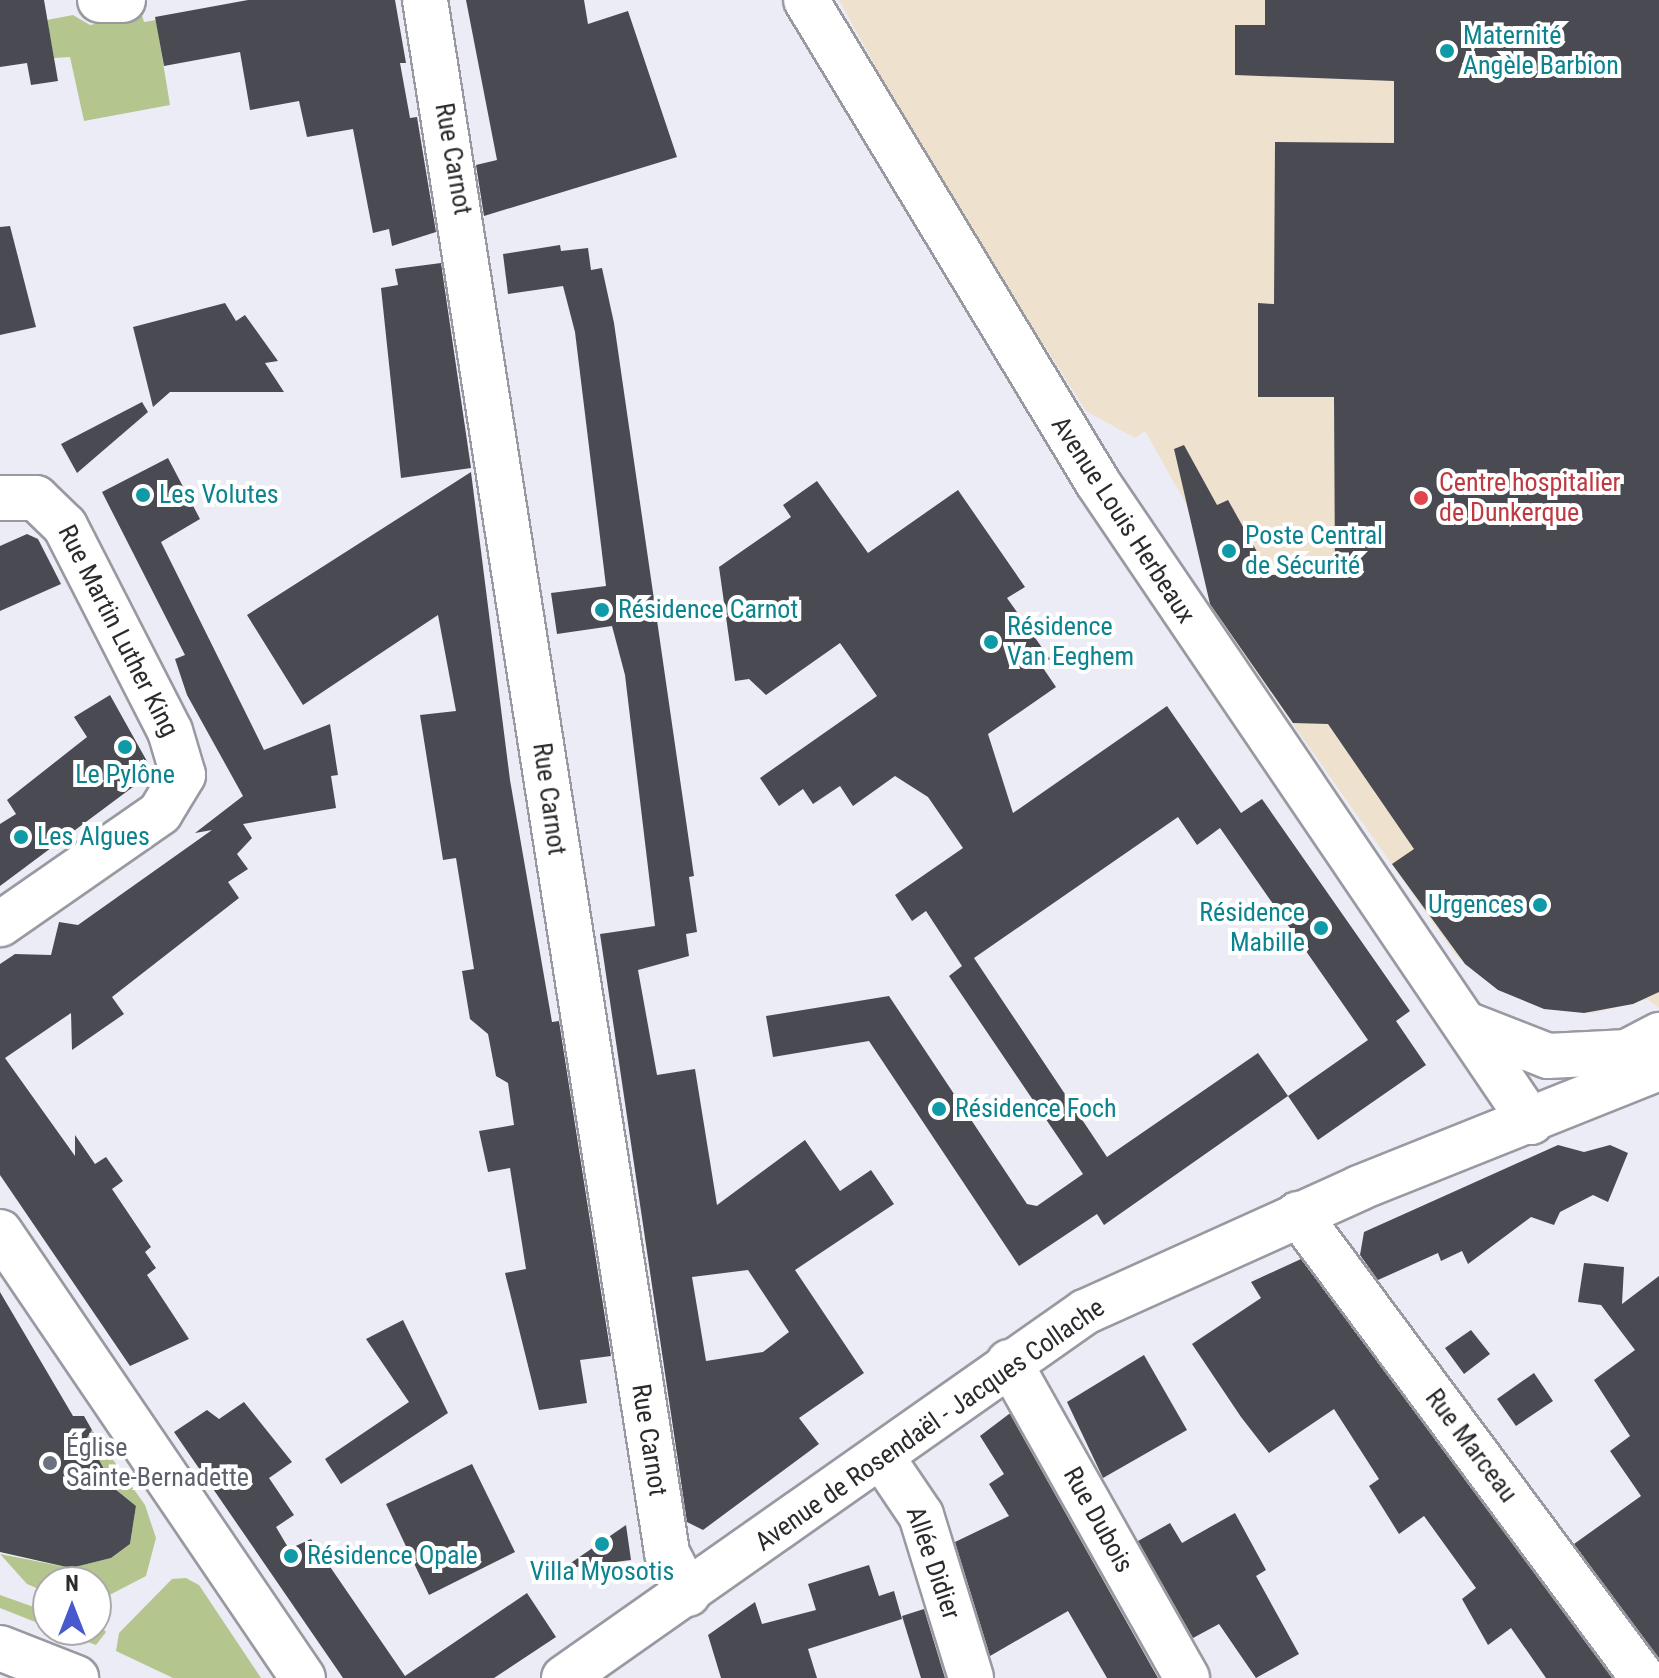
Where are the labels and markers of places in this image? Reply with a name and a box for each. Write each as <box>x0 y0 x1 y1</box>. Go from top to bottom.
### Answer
place label: Maternité Angèle Barbion <box>1463 20 1619 82</box>
marker: Maternité Angèle Barbion <box>1438 42 1456 60</box>
place label: Centre hospitalier de Dunkerque <box>1439 467 1620 528</box>
place label: Les Volutes <box>159 479 279 511</box>
marker: Les Volutes <box>134 486 152 504</box>
marker: Centre hospitalier de Dunkerque <box>1410 487 1432 509</box>
place label: Poste Central de Sécurité <box>1245 520 1383 582</box>
marker: Poste Central de Sécurité <box>1220 542 1238 560</box>
place label: Résidence Carnot <box>618 594 798 626</box>
marker: Résidence Carnot <box>593 601 611 619</box>
place label: Résidence Van Eeghem <box>1007 611 1134 672</box>
marker: Résidence Van Eeghem <box>982 633 1000 651</box>
marker: Le Pylône <box>116 738 134 756</box>
place label: Le Pylône <box>75 759 175 791</box>
place label: Les Algues <box>37 821 150 853</box>
marker: Les Algues <box>12 828 30 846</box>
place label: Urgences <box>1428 889 1524 921</box>
marker: Urgences <box>1531 896 1549 914</box>
place label: Résidence Mabille <box>1199 897 1305 958</box>
marker: Résidence Mabille <box>1312 919 1330 937</box>
place label: Résidence Foch <box>955 1093 1117 1125</box>
marker: Résidence Foch <box>930 1100 948 1118</box>
place label: Église Sainte-Bernadette <box>66 1432 249 1494</box>
marker: Église Sainte-Bernadette <box>41 1454 59 1472</box>
marker: Villa Myosotis <box>593 1535 611 1553</box>
place label: Résidence Opale <box>307 1540 478 1572</box>
marker: Résidence Opale <box>282 1547 300 1565</box>
place label: Villa Myosotis <box>530 1556 674 1588</box>

